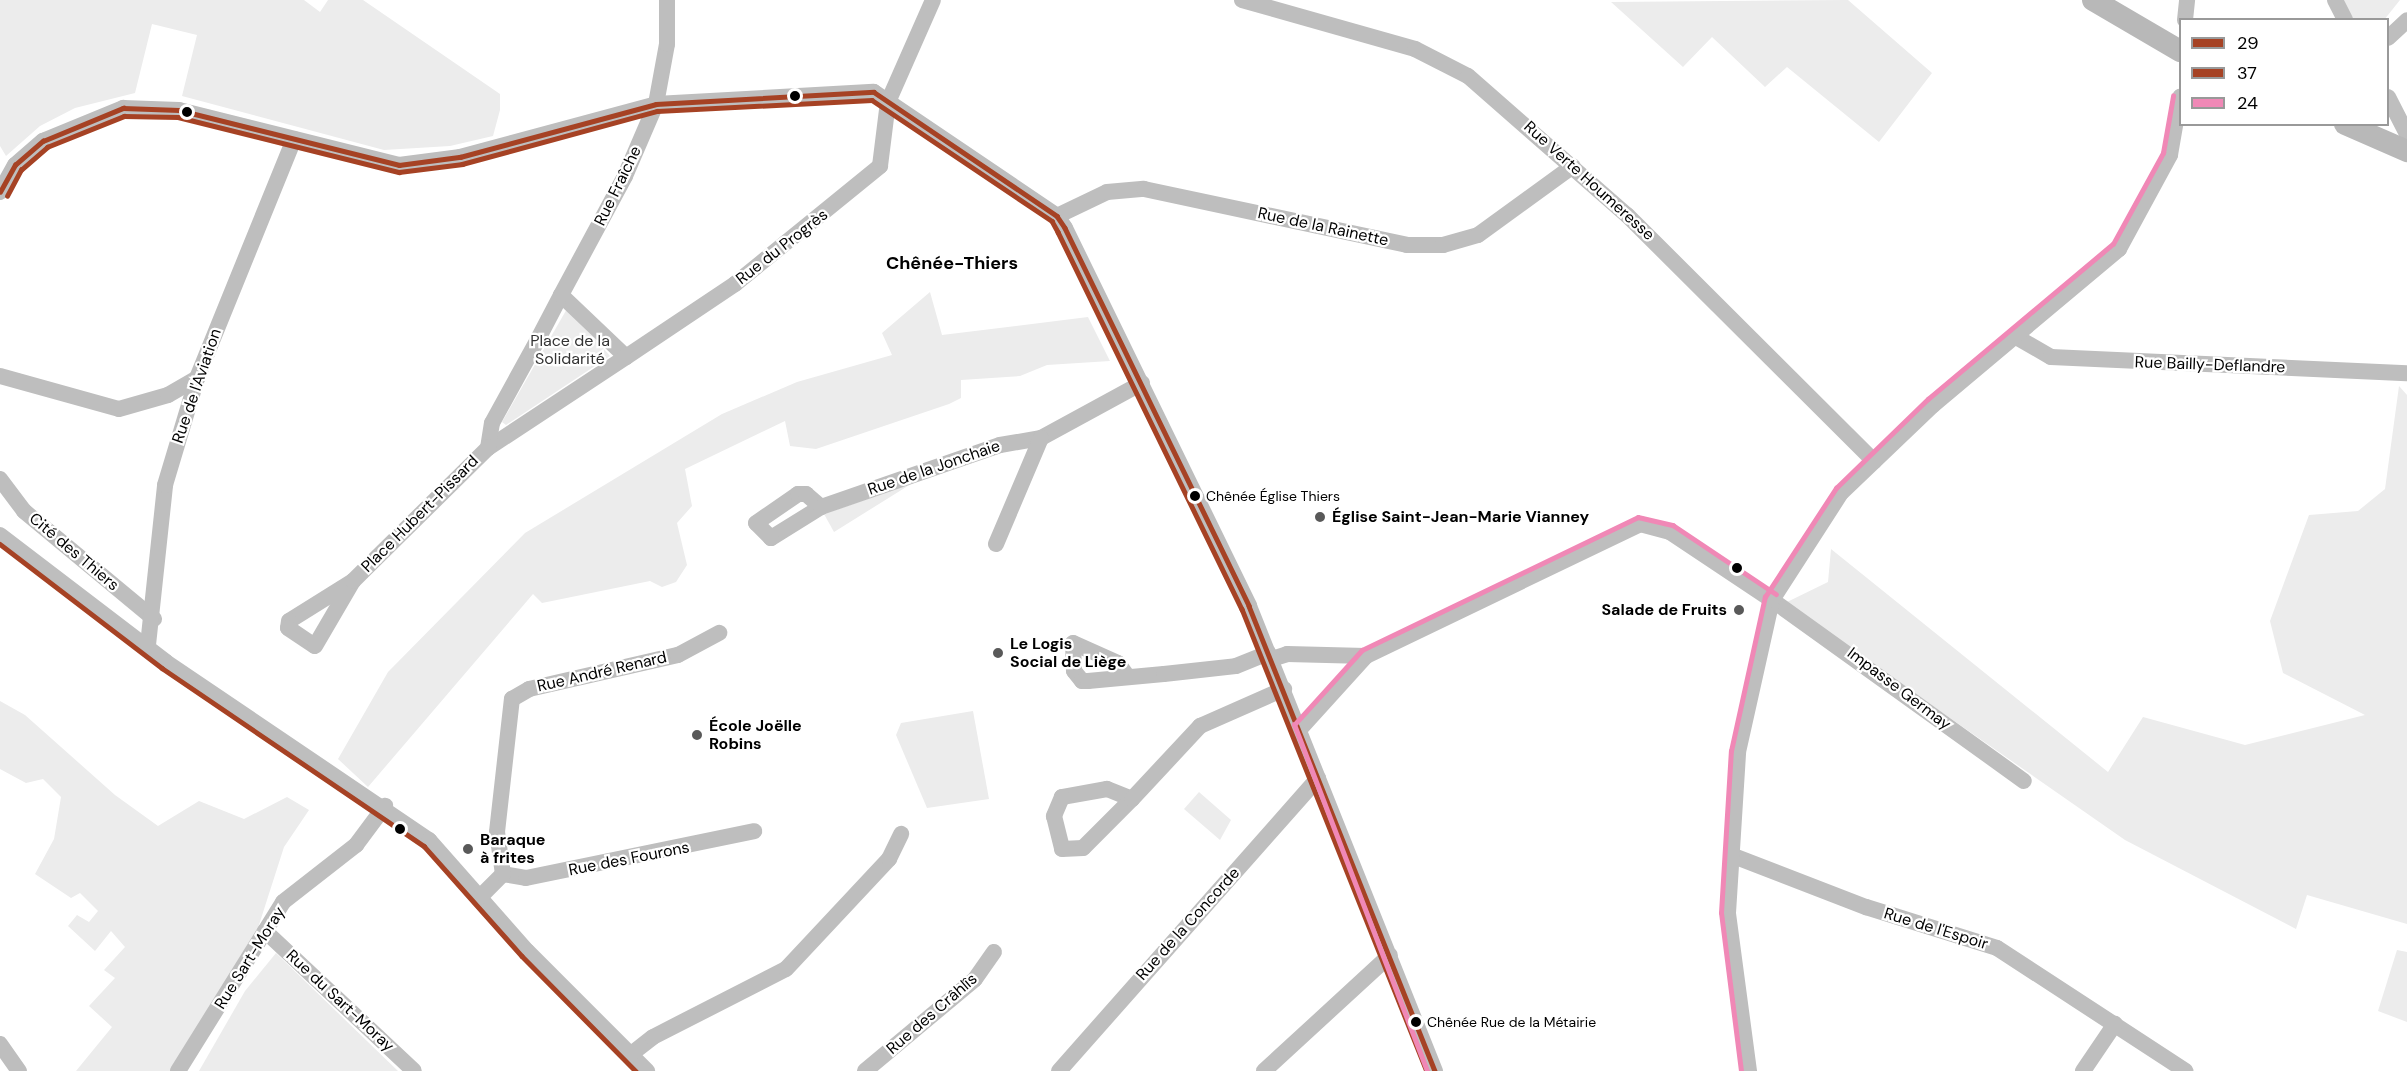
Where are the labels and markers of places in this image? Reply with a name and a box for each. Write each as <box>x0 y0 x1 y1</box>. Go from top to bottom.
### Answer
unlabelled marker <box>789 90 801 102</box>
unlabelled marker <box>181 106 193 118</box>
place label: Chênée Église Thiers <box>1206 488 1340 504</box>
marker: Chênée Église Thiers <box>1189 490 1201 502</box>
place label: Église Saint-Jean-Marie Vianney <box>1332 507 1589 527</box>
marker: Église Saint-Jean-Marie Vianney <box>1313 510 1327 524</box>
unlabelled marker <box>1731 562 1743 574</box>
place label: Salade de Fruits <box>1601 600 1727 620</box>
marker: Salade de Fruits <box>1732 603 1746 617</box>
place label: Le Logis Social de Liège <box>1010 634 1126 672</box>
marker: Le Logis Social de Liège <box>991 646 1005 660</box>
place label: École Joëlle Robins <box>709 716 802 754</box>
marker: École Joëlle Robins <box>690 728 704 742</box>
unlabelled marker <box>394 823 406 835</box>
place label: Baraque à frites <box>480 830 545 868</box>
marker: Baraque à frites <box>461 842 475 856</box>
place label: Chênée Rue de la Métairie <box>1427 1014 1596 1030</box>
marker: Chênée Rue de la Métairie <box>1410 1016 1422 1028</box>

